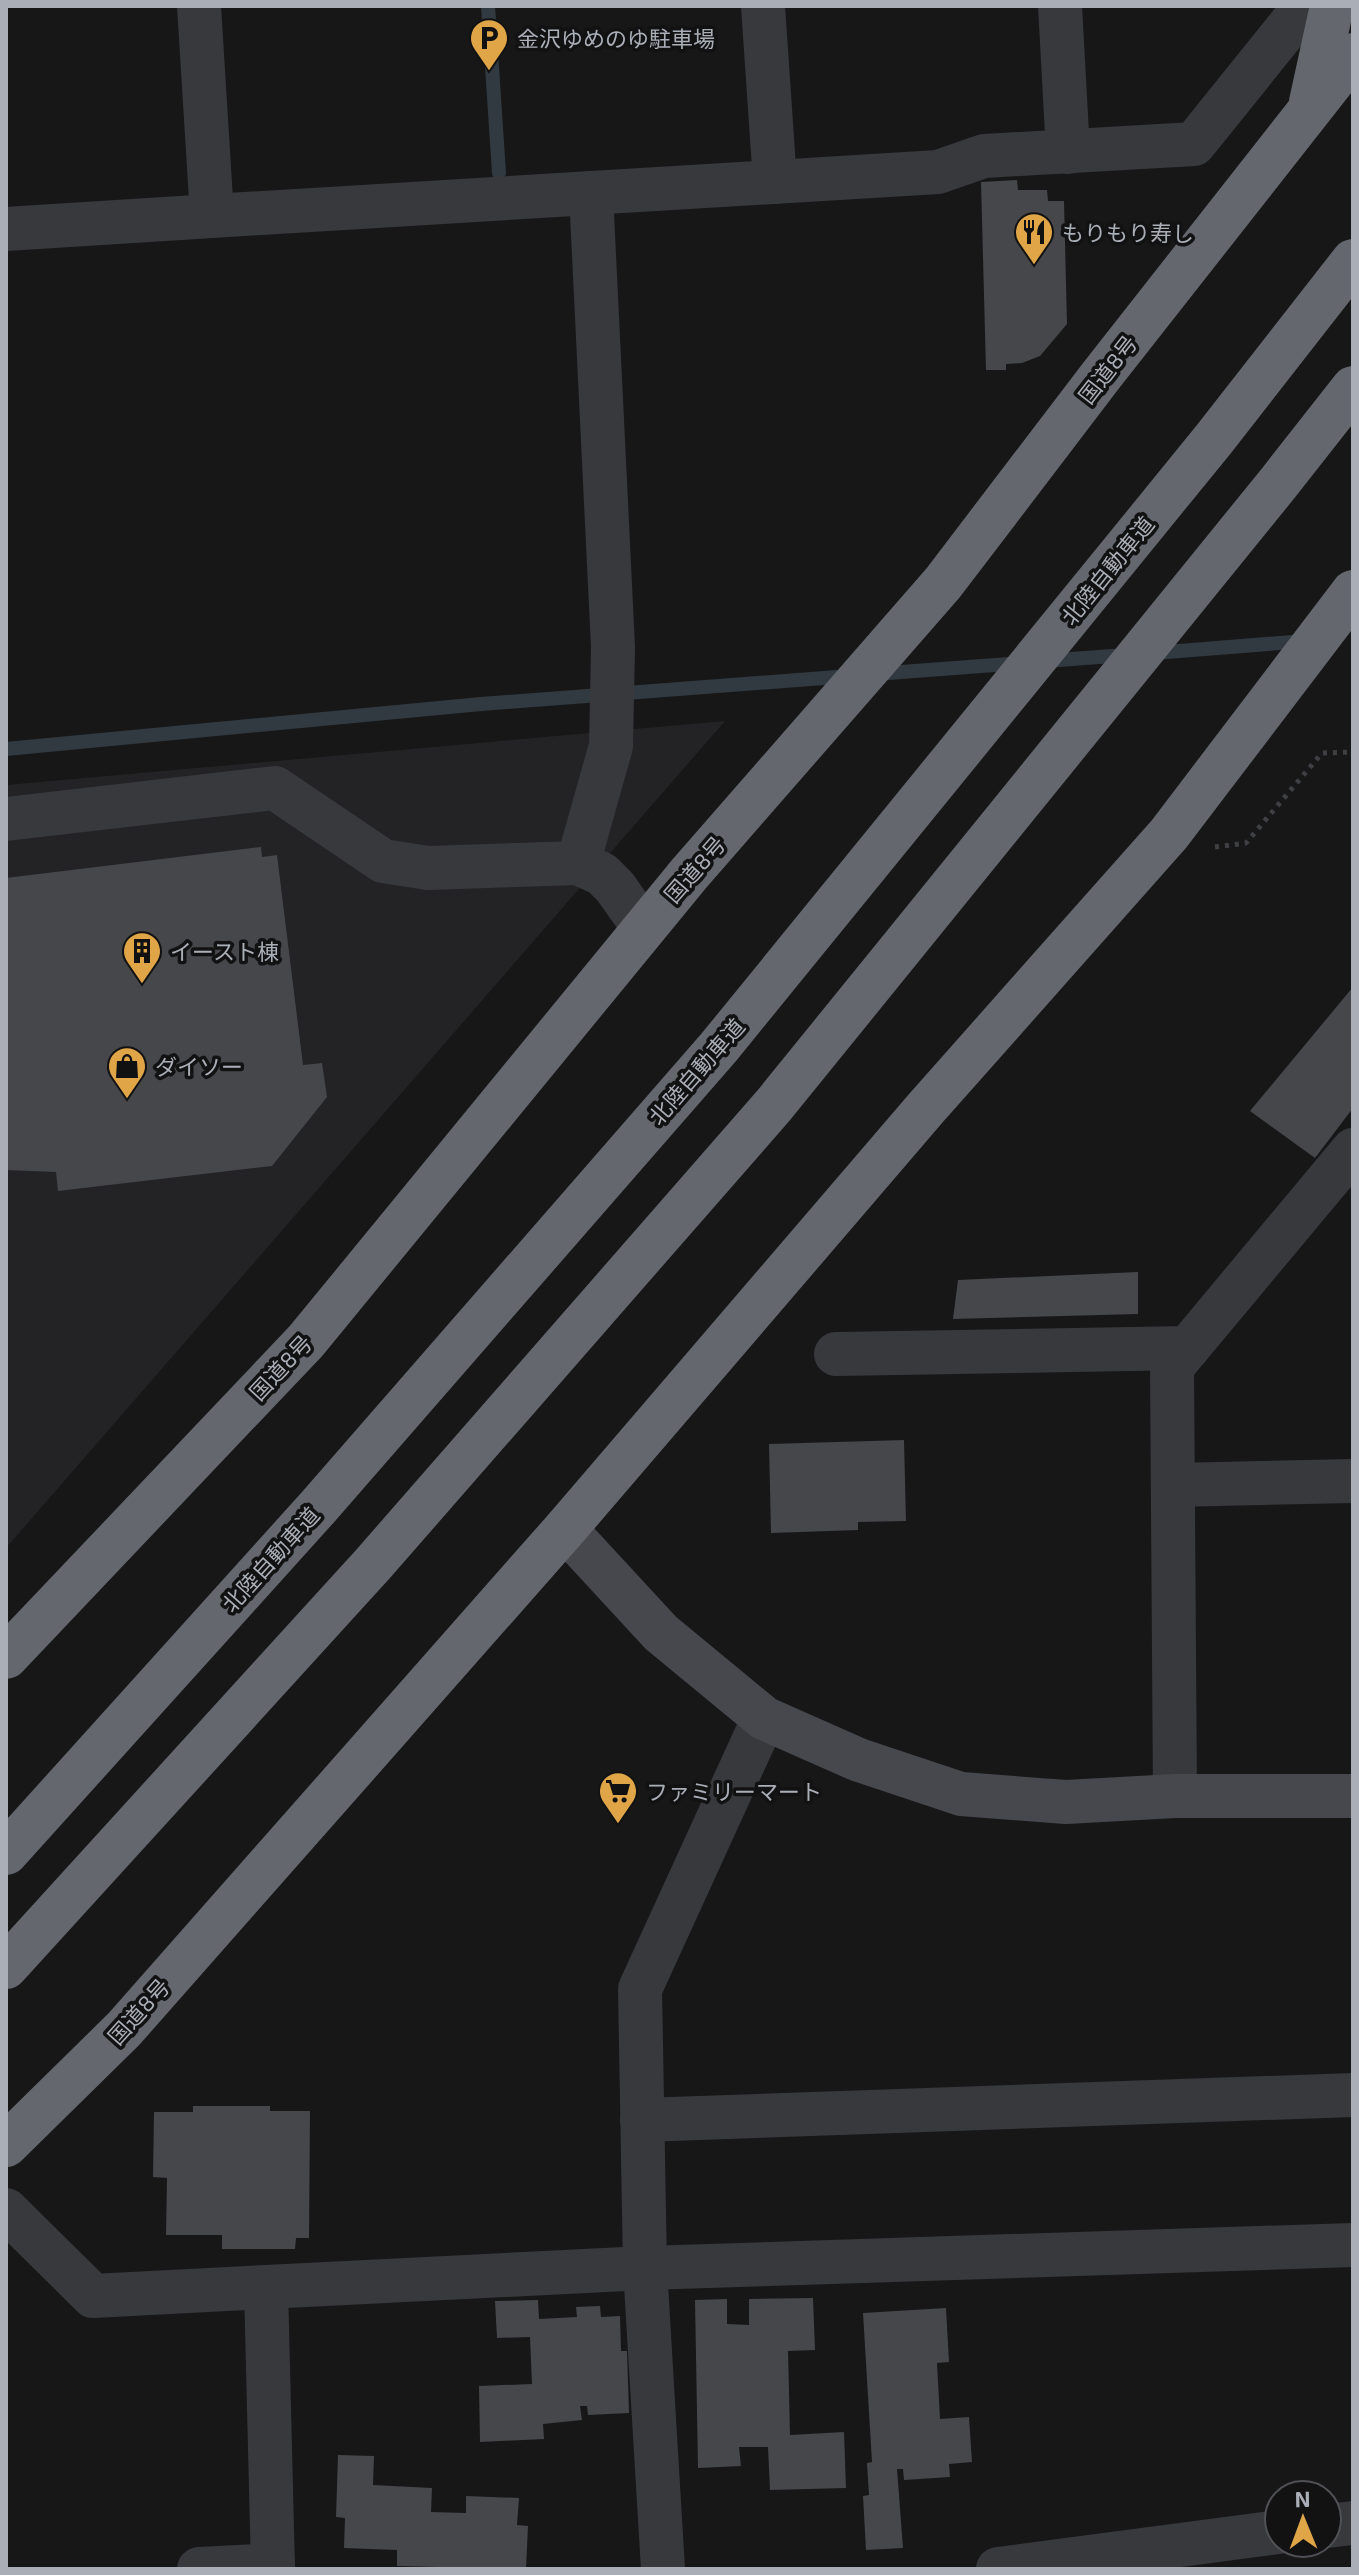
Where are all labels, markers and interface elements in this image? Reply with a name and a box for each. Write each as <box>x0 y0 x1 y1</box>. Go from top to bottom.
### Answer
parking icon: 金沢ゆめのゆ駐車場 <box>468 17 510 72</box>
place label: 金沢ゆめのゆ駐車場 <box>517 25 715 51</box>
restaurant icon: もりもり寿し <box>1013 211 1055 266</box>
place label: もりもり寿し <box>1062 219 1194 245</box>
street label: 国道8号 <box>1072 330 1142 408</box>
street label: 北陸自動車道 <box>1055 511 1159 629</box>
street label: 国道8号 <box>658 831 730 907</box>
building icon: イースト棟 <box>121 930 163 985</box>
place label: イースト棟 <box>170 938 279 964</box>
street label: 北陸自動車道 <box>643 1013 749 1129</box>
shop icon: ダイソー <box>106 1045 148 1100</box>
place label: ダイソー <box>155 1053 243 1079</box>
street label: 国道8号 <box>243 1329 317 1405</box>
street label: 北陸自動車道 <box>216 1501 324 1617</box>
supermarket icon: ファミリーマート <box>597 1770 639 1825</box>
place label: ファミリーマート <box>646 1778 822 1804</box>
street label: 国道8号 <box>102 1973 174 2049</box>
north arrow <box>1263 2479 1343 2559</box>
text: N <box>1294 2485 1311 2511</box>

